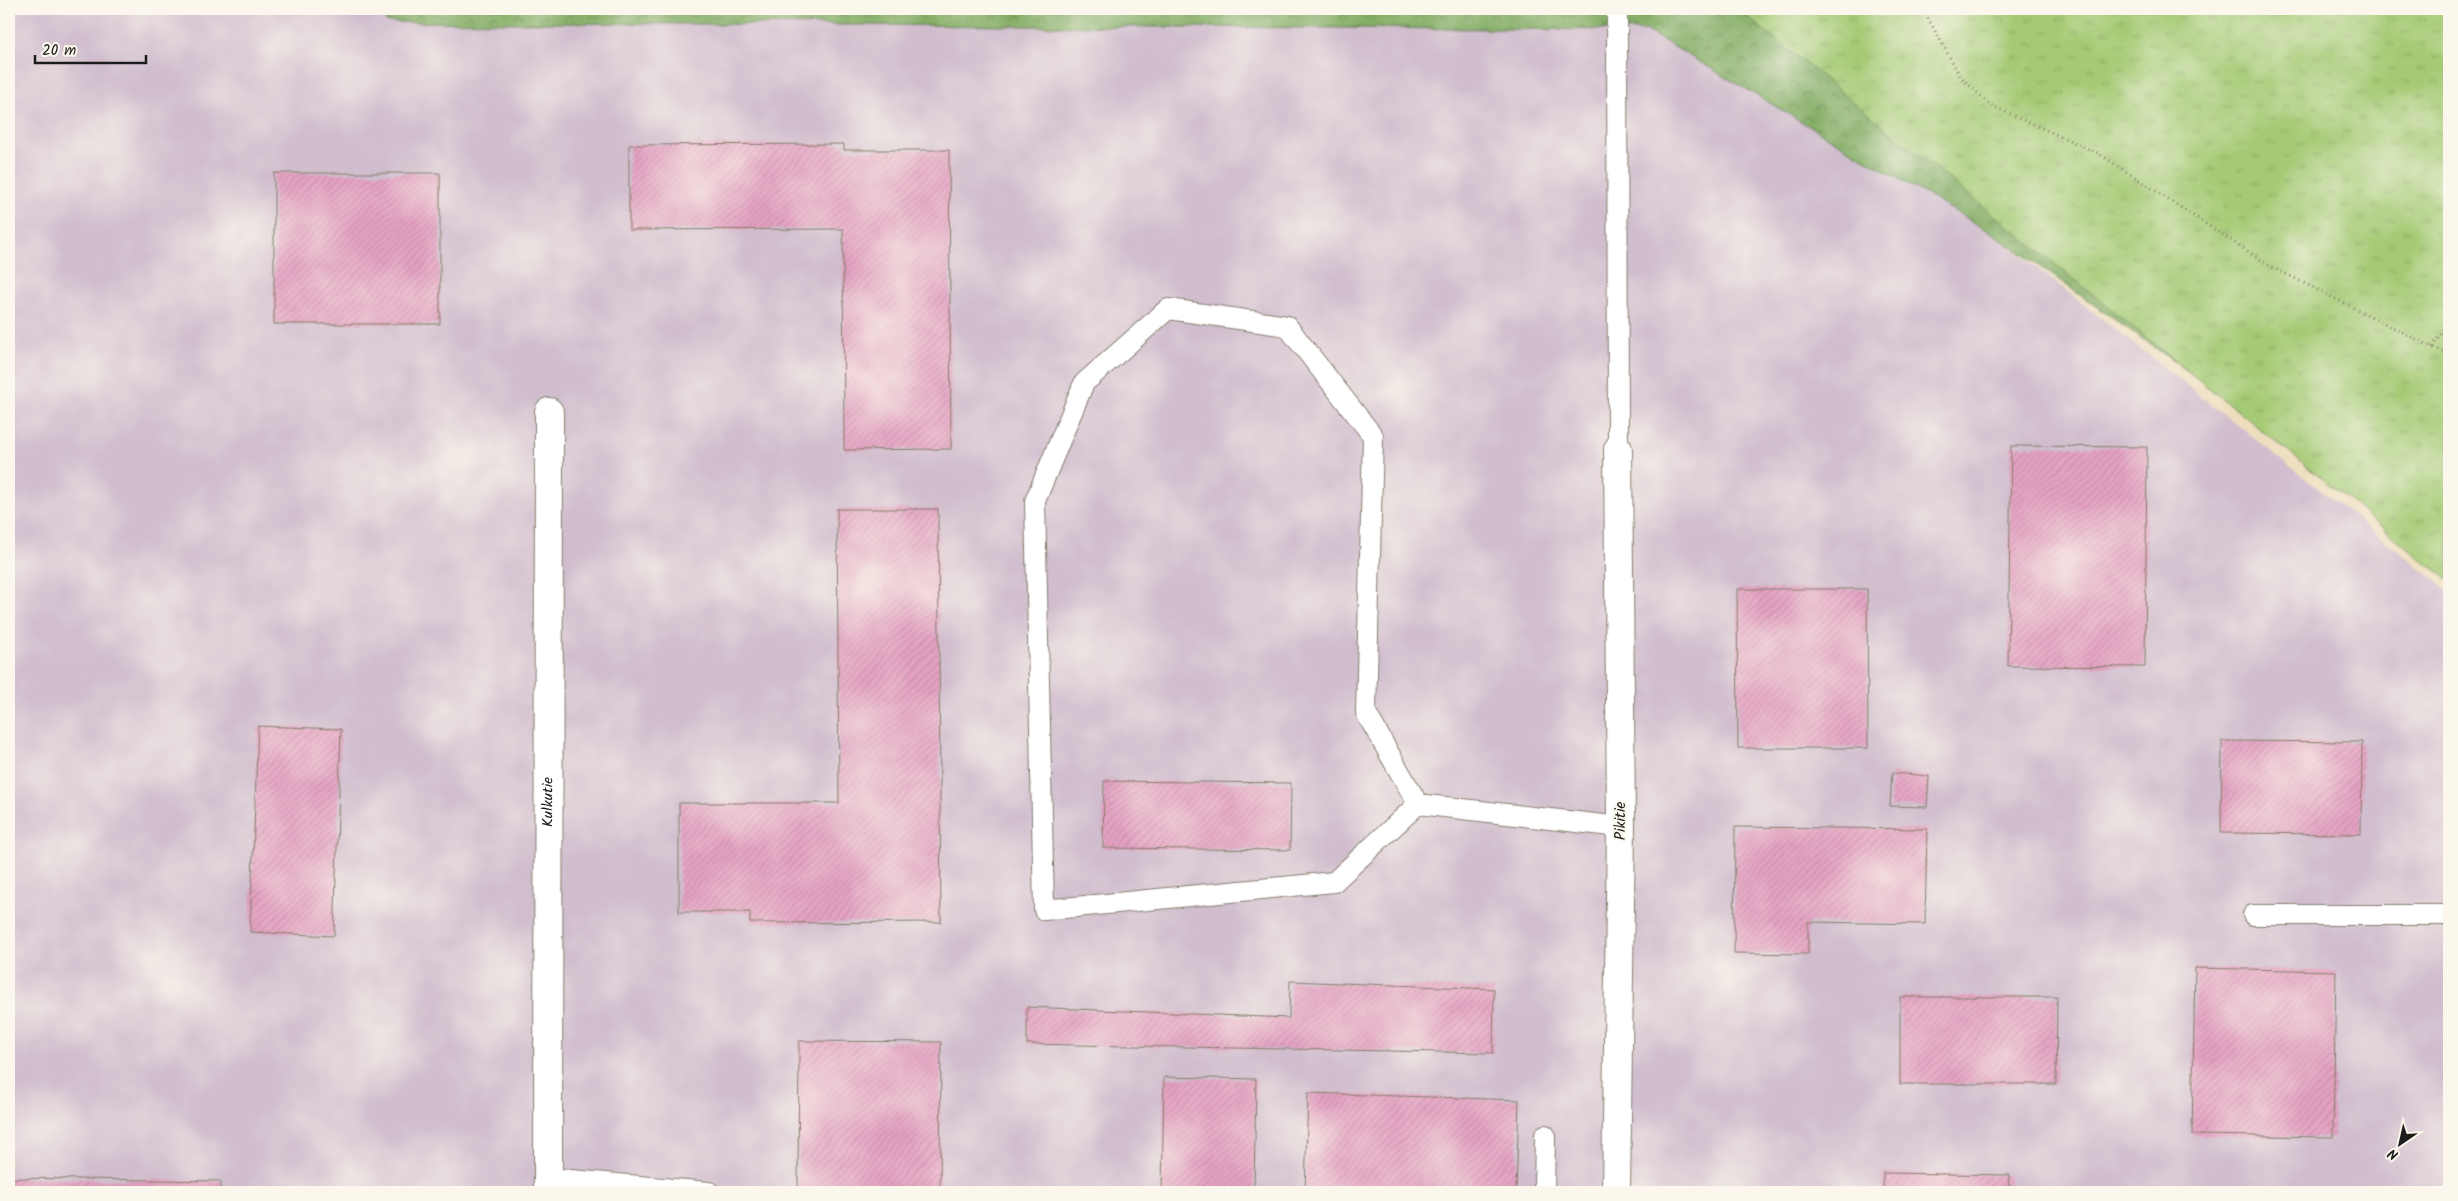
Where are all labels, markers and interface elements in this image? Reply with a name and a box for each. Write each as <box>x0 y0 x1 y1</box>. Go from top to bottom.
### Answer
scale bar <box>35 32 146 64</box>
text: 20 m <box>42 39 76 63</box>
street label: Kulkutie <box>536 777 561 827</box>
street label: Pikitie <box>1609 802 1633 840</box>
north arrow <box>2376 1118 2426 1168</box>
text: N <box>2383 1142 2403 1166</box>

